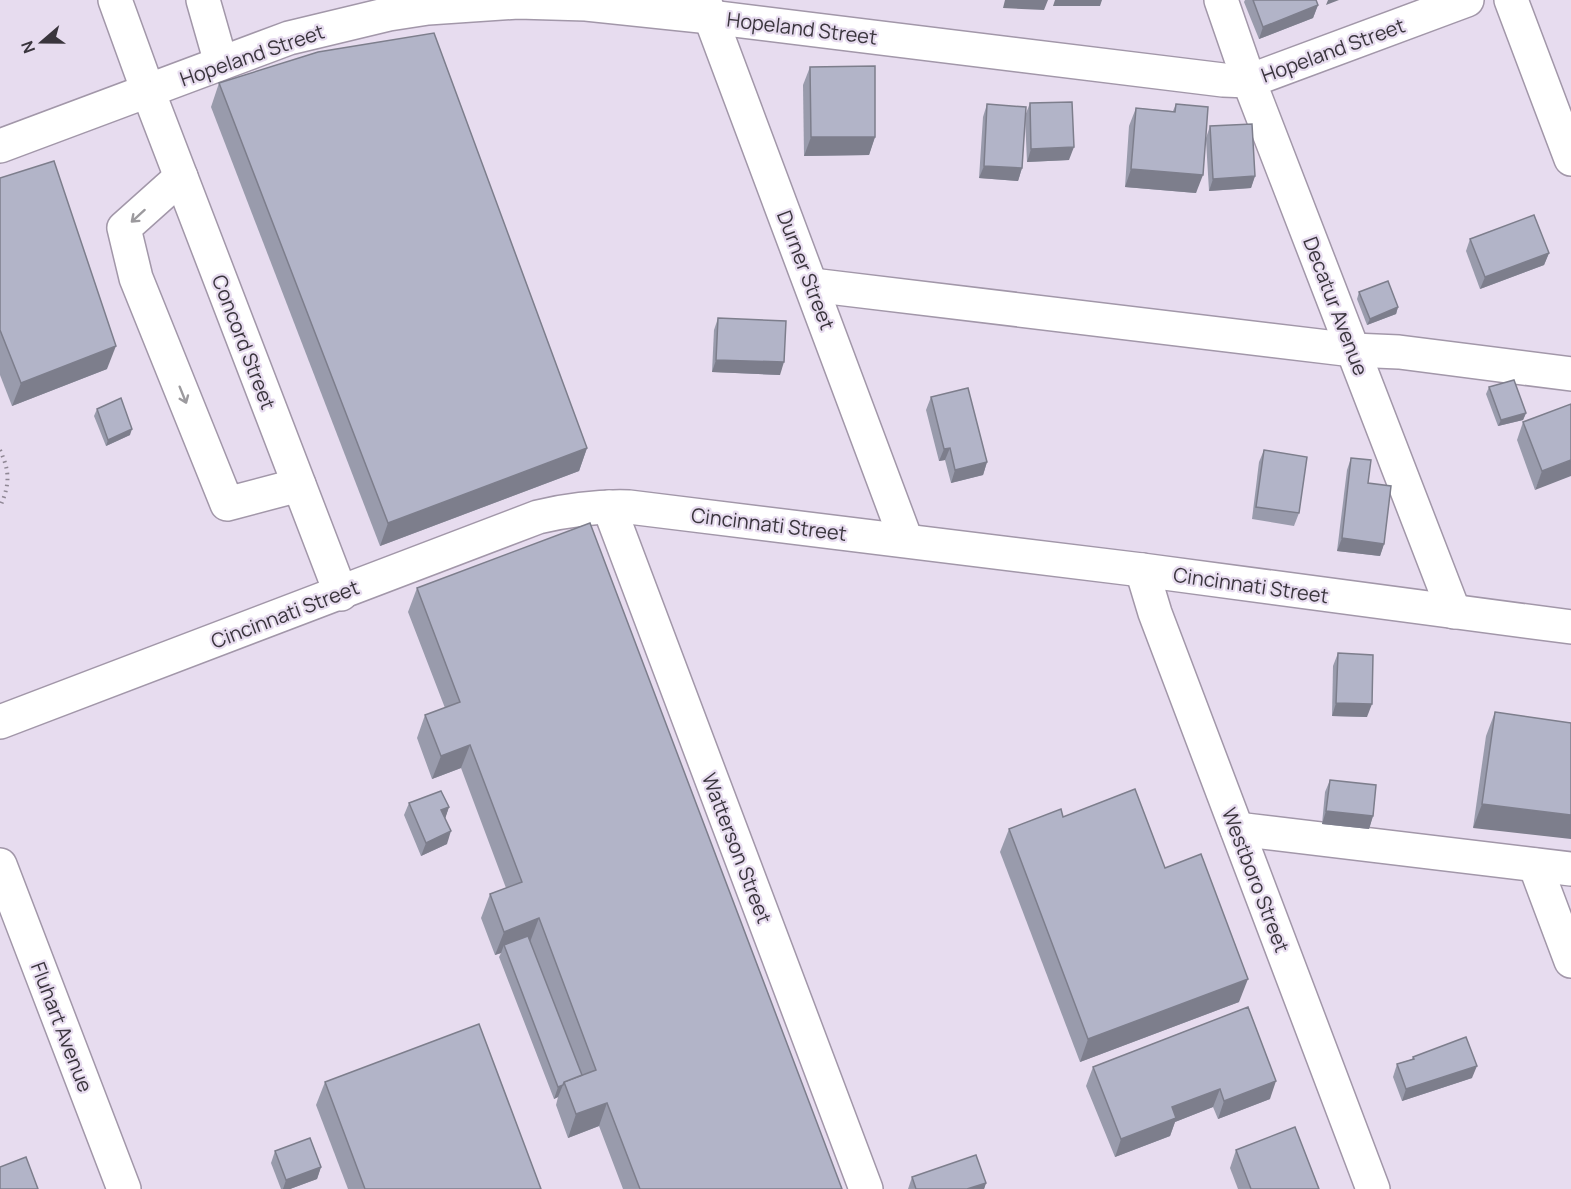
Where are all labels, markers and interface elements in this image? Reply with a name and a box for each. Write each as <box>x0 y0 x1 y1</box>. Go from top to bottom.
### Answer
street label: Hopeland Street <box>725 5 879 51</box>
street label: Hopeland Street <box>1257 11 1409 89</box>
north arrow <box>12 12 72 72</box>
street label: Hopeland Street <box>176 18 328 92</box>
text: N <box>16 38 40 56</box>
street label: Durner Street <box>771 206 841 334</box>
one-way arrow <box>130 209 145 223</box>
street label: Decatur Avenue <box>1297 233 1375 379</box>
street label: Concord Street <box>206 271 282 413</box>
one-way arrow <box>178 385 189 403</box>
street label: Cincinnati Street <box>690 501 848 547</box>
street label: Cincinnati Street <box>1172 561 1330 609</box>
street label: Cincinnati Street <box>207 573 363 655</box>
street label: Watterson Street <box>696 769 778 927</box>
street label: Westboro Street <box>1216 804 1296 956</box>
street label: Fluhart Avenue <box>25 958 99 1096</box>

